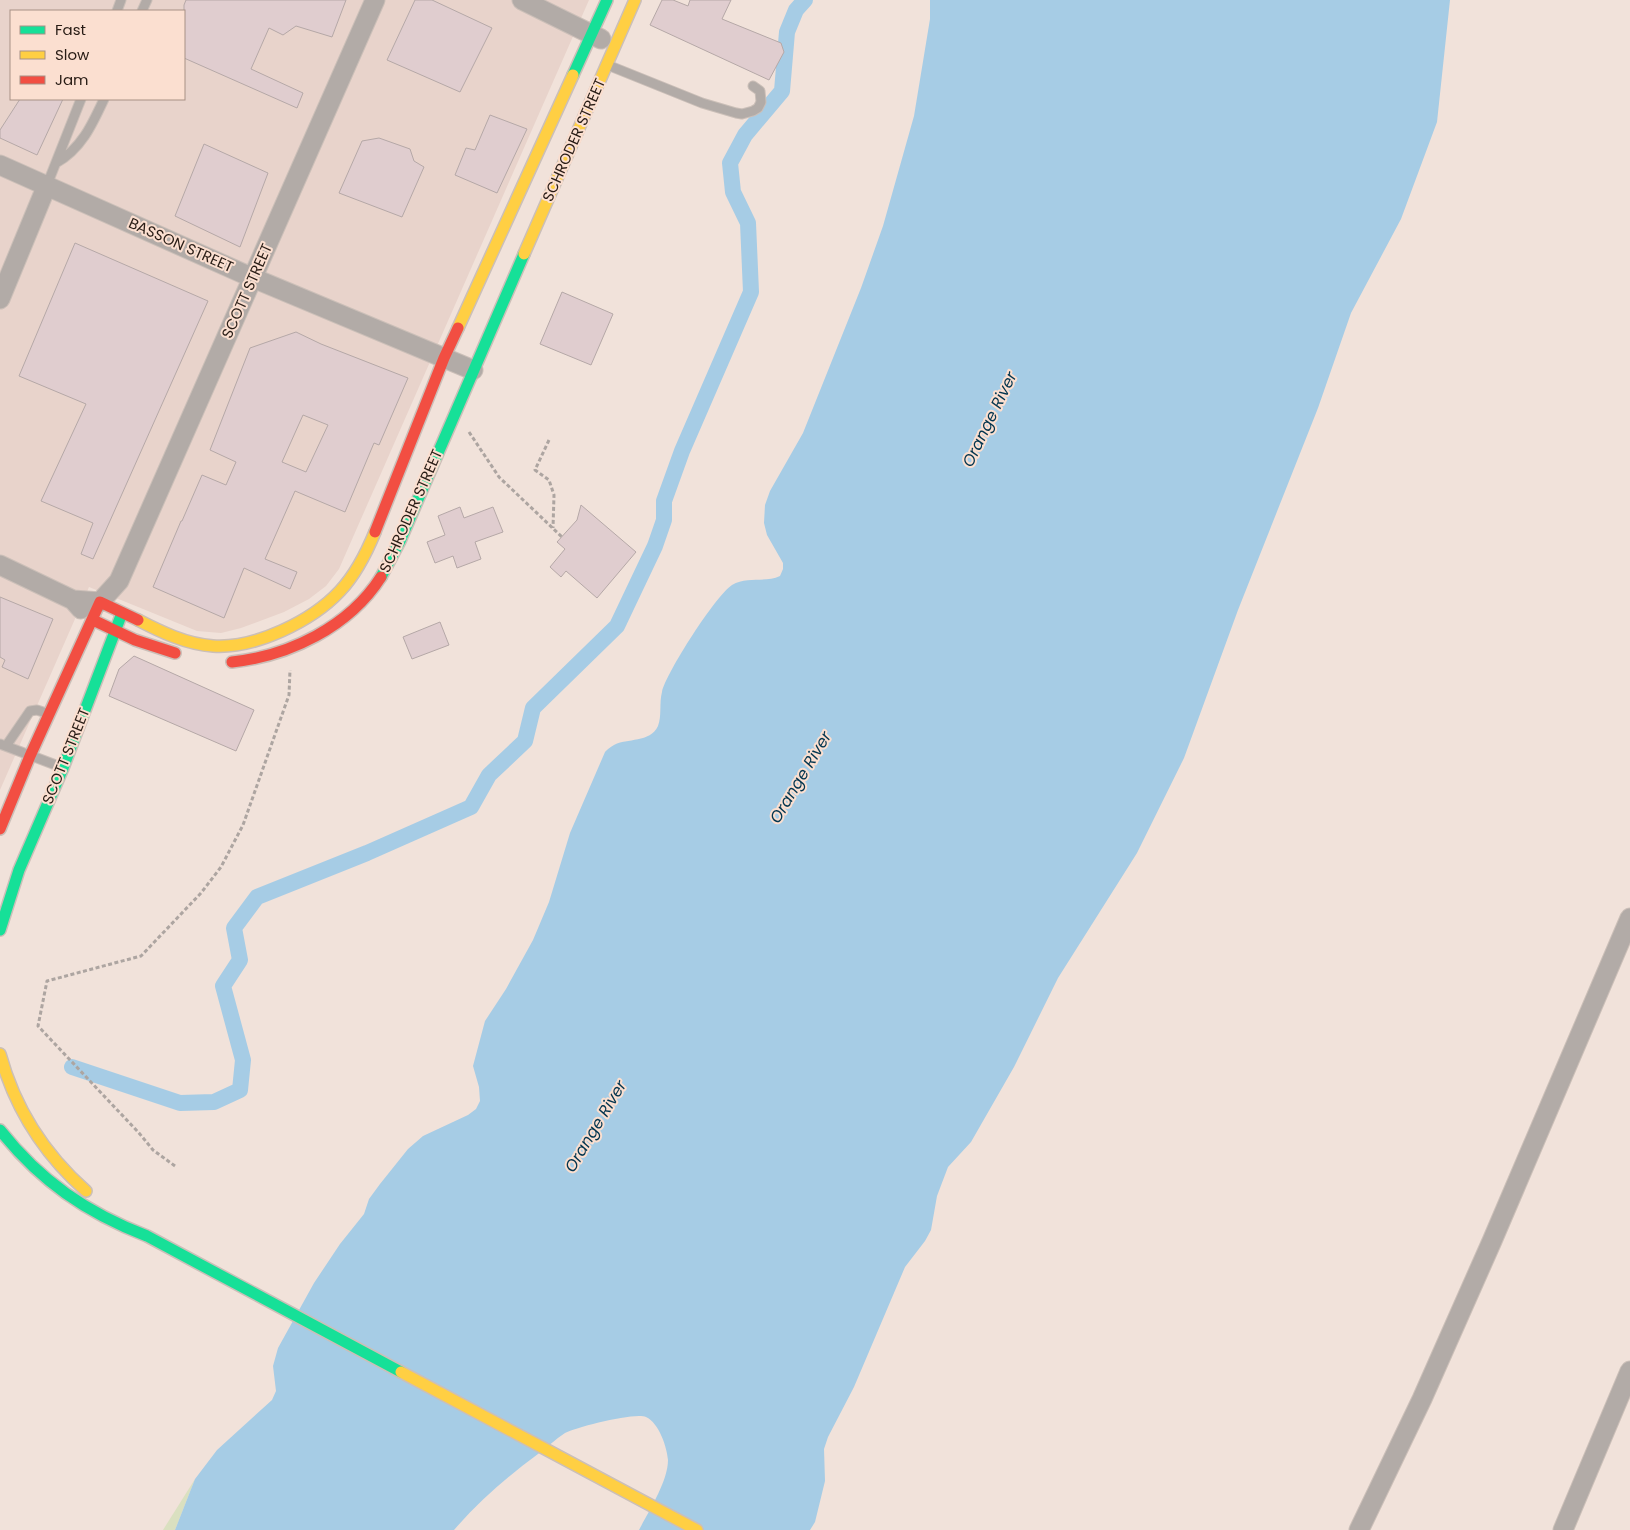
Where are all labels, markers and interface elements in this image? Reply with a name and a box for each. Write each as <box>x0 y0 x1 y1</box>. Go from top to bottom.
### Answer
legend <box>10 10 185 100</box>
text: Fast <box>55 19 86 40</box>
text: Slow <box>55 44 90 65</box>
text: Jam <box>55 69 89 90</box>
street label: SCHRODER STREET <box>537 75 610 205</box>
street label: BASSON STREET <box>125 212 237 277</box>
street label: SCOTT STREET <box>216 240 277 342</box>
water label: Orange River <box>956 367 1023 471</box>
street label: SCHRODER STREET <box>374 446 447 576</box>
street label: SCOTT STREET <box>37 705 94 807</box>
water label: Orange River <box>764 726 838 828</box>
water label: Orange River <box>559 1075 633 1177</box>

